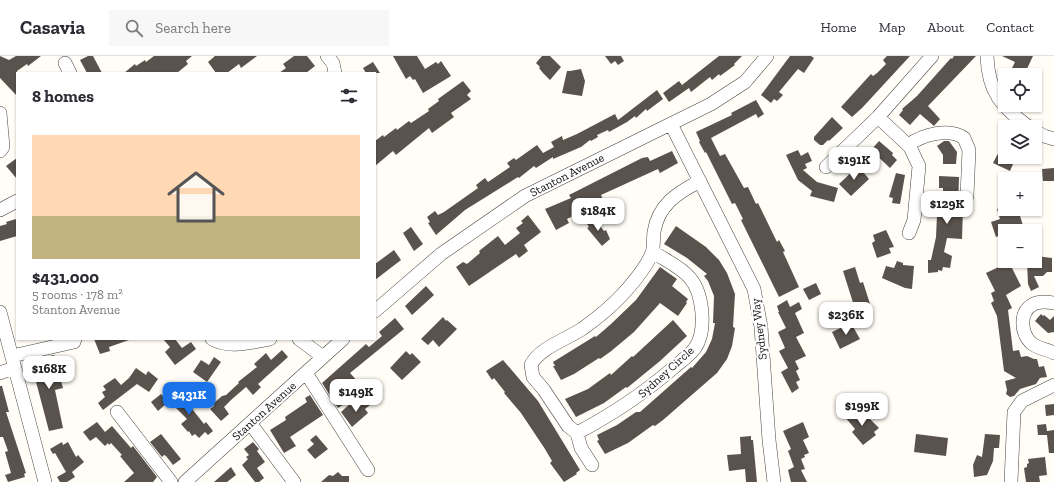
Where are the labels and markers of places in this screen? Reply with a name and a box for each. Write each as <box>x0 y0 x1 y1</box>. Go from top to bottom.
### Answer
pin: $191K <box>826 147 882 181</box>
pin: $129K <box>919 191 975 225</box>
pin: $184K <box>570 198 626 232</box>
pin: $236K <box>818 302 874 336</box>
pin: $168K <box>21 356 77 390</box>
pin: $149K <box>328 379 384 413</box>
pin: $431K <box>161 382 217 416</box>
pin: $199K <box>834 393 890 427</box>

